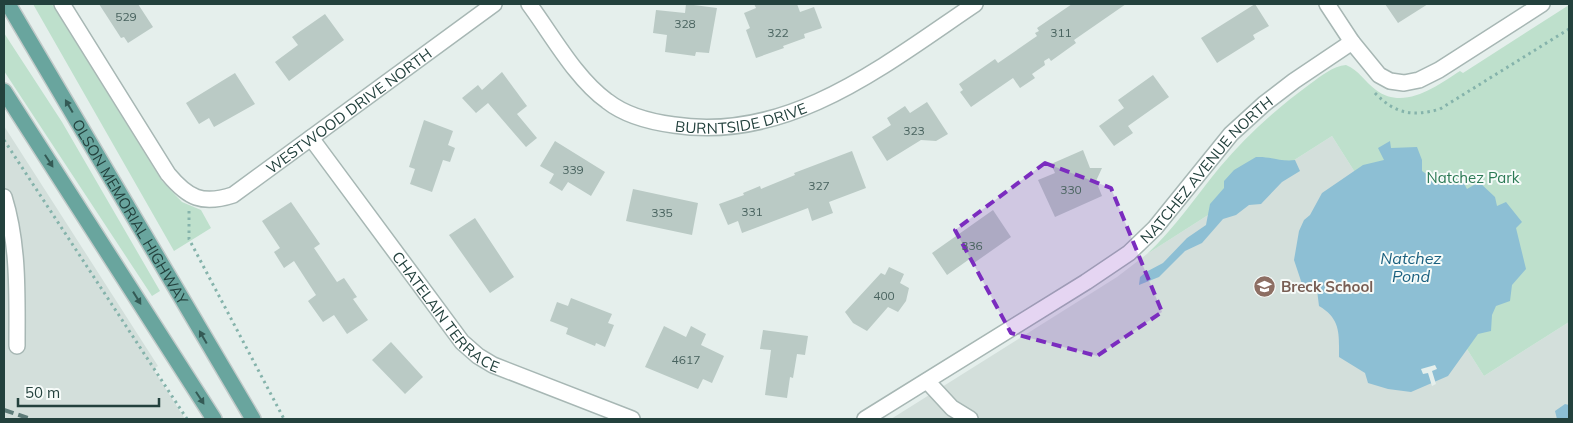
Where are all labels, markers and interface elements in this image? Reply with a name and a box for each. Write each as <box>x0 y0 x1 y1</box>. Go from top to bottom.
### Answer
house number: 529 <box>115 9 137 24</box>
house number: 328 <box>674 16 696 31</box>
house number: 322 <box>767 25 789 40</box>
house number: 311 <box>1050 25 1072 40</box>
street label: WESTWOOD DRIVE NORTH <box>262 43 435 177</box>
street label: NATCHEZ AVENUE NORTH <box>1136 92 1276 247</box>
street label: BURNTSIDE DRIVE <box>674 98 809 137</box>
one-way arrow <box>64 99 73 112</box>
street label: OLSON MEMORIAL HIGHWAY <box>68 115 193 308</box>
house number: 323 <box>903 123 925 138</box>
one-way arrow <box>45 155 54 168</box>
house number: 339 <box>562 162 584 177</box>
park label: Natchez Park <box>1427 168 1520 187</box>
house number: 327 <box>808 178 830 193</box>
house number: 330 <box>1060 182 1082 197</box>
house number: 331 <box>741 204 763 219</box>
house number: 335 <box>651 205 673 220</box>
house number: 336 <box>961 238 983 253</box>
street label: CHATELAIN TERRACE <box>388 247 503 376</box>
water label: Natchez Pond <box>1380 248 1442 286</box>
school or university icon: Breck School <box>1253 274 1277 298</box>
place label: Breck School <box>1281 277 1373 296</box>
house number: 400 <box>873 288 895 303</box>
one-way arrow <box>133 291 142 305</box>
one-way arrow <box>199 331 208 344</box>
house number: 4617 <box>672 352 700 367</box>
scale bar <box>18 376 159 408</box>
text: 50 m <box>25 383 60 402</box>
one-way arrow <box>196 391 205 404</box>

